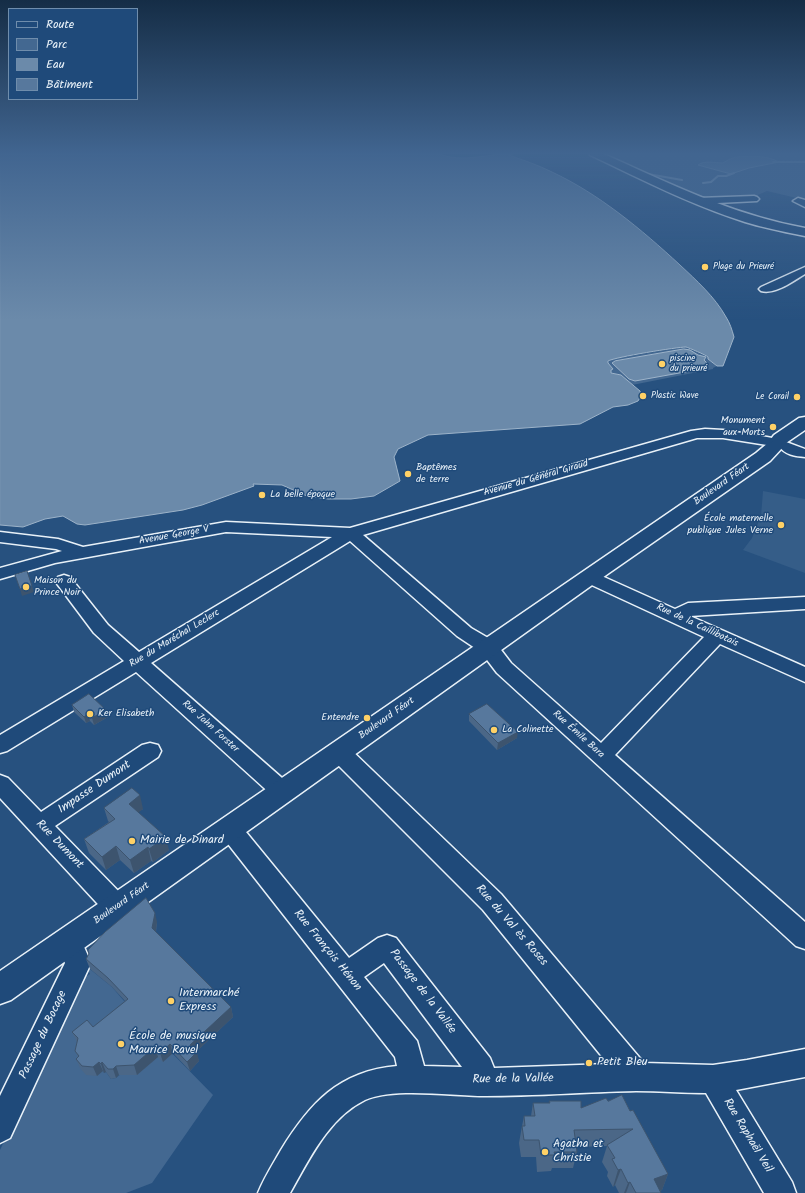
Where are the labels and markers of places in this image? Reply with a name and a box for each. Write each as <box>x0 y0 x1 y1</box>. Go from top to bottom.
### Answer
marker: Plage du Prieuré <box>700 262 710 272</box>
place label: Plage du Prieuré <box>713 262 774 272</box>
place label: piscine du prieuré <box>670 354 707 375</box>
marker: piscine du prieuré <box>657 359 667 369</box>
marker: Plastic Wave <box>638 391 648 401</box>
place label: Plastic Wave <box>651 391 698 401</box>
place label: Le Corail <box>755 392 789 402</box>
marker: Le Corail <box>792 392 802 402</box>
place label: Monument aux Morts <box>721 415 765 438</box>
marker: Monument aux Morts <box>768 422 778 432</box>
place label: Baptêmes de terre <box>416 462 457 486</box>
marker: Baptêmes de terre <box>403 469 413 479</box>
place label: La belle époque <box>270 489 335 501</box>
marker: La belle époque <box>257 490 267 500</box>
place label: École maternelle publique Jules Verne <box>688 513 773 536</box>
marker: École maternelle publique Jules Verne <box>776 520 786 530</box>
place label: Maison du Prince Noir <box>34 575 80 598</box>
marker: Maison du Prince Noir <box>21 582 31 592</box>
place label: Ker Elisabeth <box>98 708 154 720</box>
marker: Ker Elisabeth <box>85 709 95 719</box>
place label: Entendre <box>321 712 359 724</box>
marker: Entendre <box>362 713 372 723</box>
place label: La Colinette <box>502 724 554 736</box>
marker: La Colinette <box>489 725 499 735</box>
place label: Mairie de Dinard <box>140 834 224 848</box>
marker: Mairie de Dinard <box>127 836 137 846</box>
place label: Intermarché Express <box>179 987 239 1015</box>
marker: Intermarché Express <box>166 996 176 1006</box>
place label: École de musique Maurice Ravel <box>129 1030 216 1058</box>
marker: École de musique Maurice Ravel <box>116 1039 126 1049</box>
place label: Petit Bleu <box>597 1056 648 1070</box>
marker: Petit Bleu <box>584 1058 594 1068</box>
place label: Agatha et Christie <box>553 1138 603 1166</box>
marker: Agatha et Christie <box>540 1147 550 1157</box>

